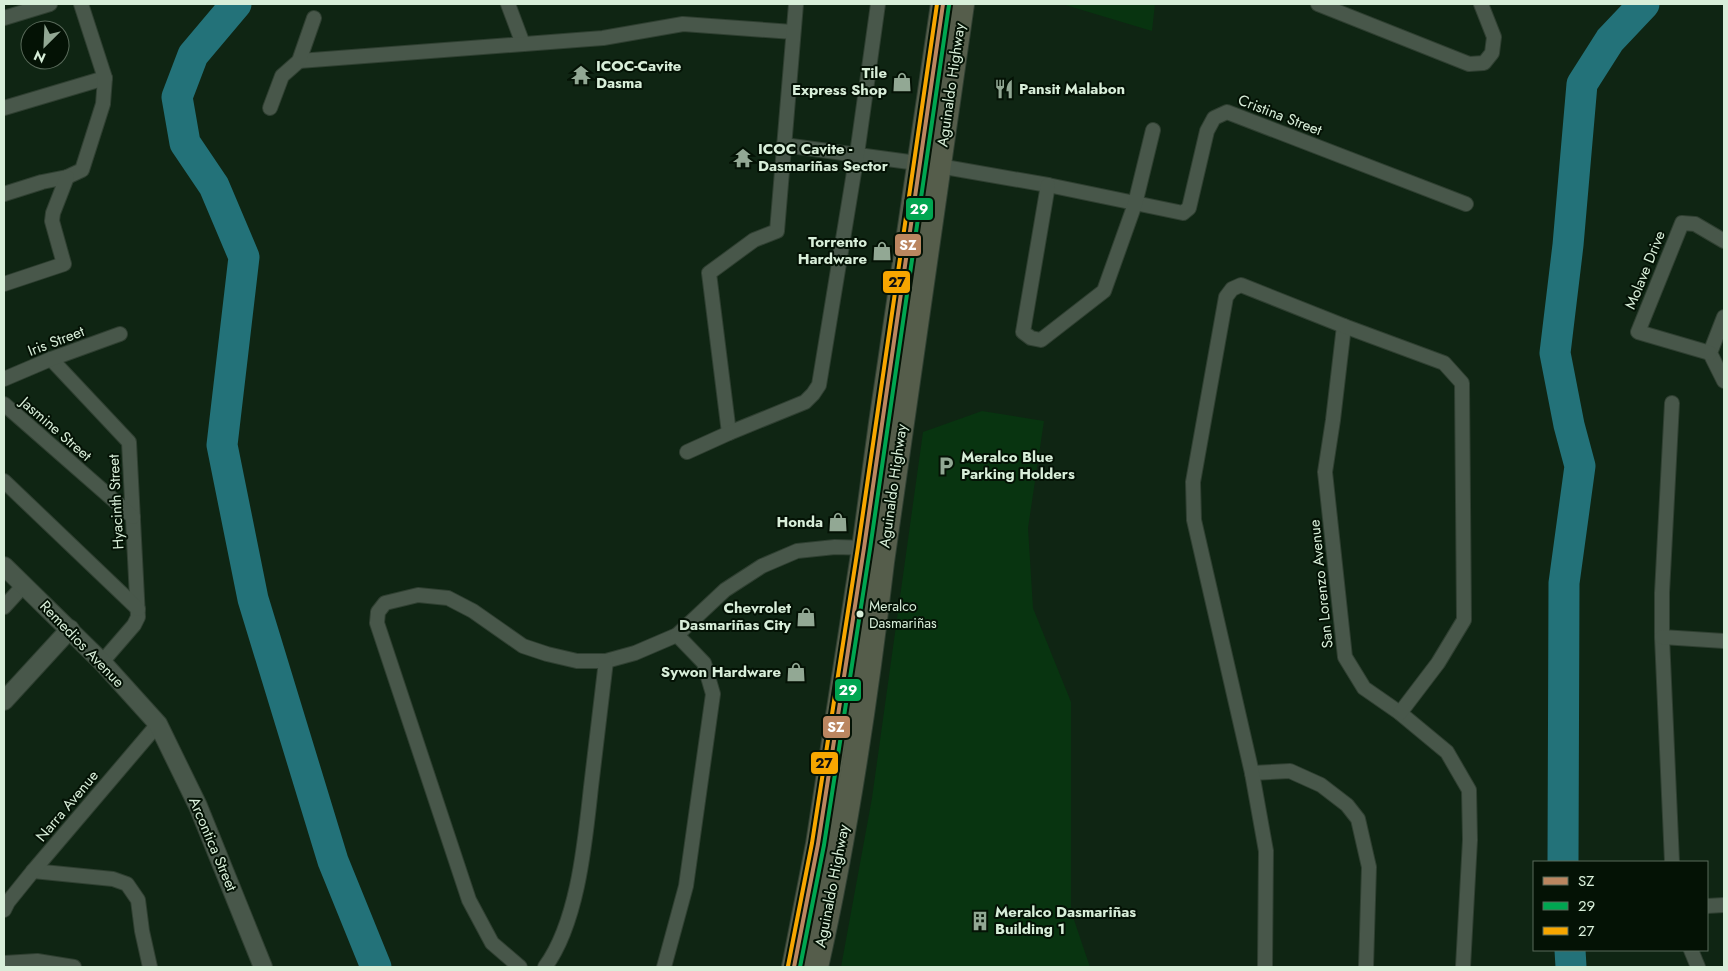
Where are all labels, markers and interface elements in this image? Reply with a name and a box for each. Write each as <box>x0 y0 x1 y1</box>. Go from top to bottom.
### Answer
north arrow <box>20 20 70 70</box>
street label: Aguinaldo Highway <box>931 21 971 148</box>
text: N <box>31 45 49 68</box>
place label: ICOC-Cavite Dasma <box>596 55 682 94</box>
place label: Tile Express Shop <box>792 62 887 101</box>
temple icon: ICOC-Cavite Dasma <box>570 64 592 86</box>
shop icon: Tile Express Shop <box>891 71 913 93</box>
restaurant icon: Pansit Malabon <box>993 78 1015 100</box>
place label: Pansit Malabon <box>1019 78 1125 100</box>
street label: Cristina Street <box>1235 89 1326 141</box>
place label: ICOC Cavite - Dasmariñas Sector <box>758 138 889 177</box>
temple icon: ICOC Cavite - Dasmariñas Sector <box>732 147 754 169</box>
line badge: 29 <box>905 197 934 221</box>
text: 29 <box>910 199 928 219</box>
street label: Molave Drive <box>1619 227 1671 313</box>
place label: Torrento Hardware <box>798 231 867 270</box>
line badge: SZ <box>894 233 922 257</box>
text: SZ <box>899 235 917 255</box>
shop icon: Torrento Hardware <box>871 240 893 262</box>
line badge: 27 <box>882 270 911 294</box>
text: 27 <box>888 272 906 292</box>
street label: Iris Street <box>24 320 88 362</box>
street label: Jasmine Street <box>14 390 97 467</box>
street label: Aguinaldo Highway <box>873 422 913 549</box>
place label: Meralco Blue Parking Holders <box>961 446 1075 485</box>
street label: Hyacinth Street <box>103 453 129 550</box>
parking icon: Meralco Blue Parking Holders <box>935 455 957 477</box>
place label: Honda <box>776 511 823 533</box>
shop icon: Honda <box>827 511 849 533</box>
street label: San Lorenzo Avenue <box>1303 518 1339 649</box>
street label: Remedios Avenue <box>35 596 130 693</box>
place label: Meralco Dasmariñas <box>869 596 937 633</box>
place label: Chevrolet Dasmariñas City <box>679 597 791 636</box>
shop icon: Chevrolet Dasmariñas City <box>795 606 817 628</box>
marker: Meralco Dasmariñas <box>855 609 865 619</box>
place label: Sywon Hardware <box>661 661 781 683</box>
shop icon: Sywon Hardware <box>785 661 807 683</box>
line badge: 29 <box>834 678 862 702</box>
text: 29 <box>839 680 857 700</box>
line badge: SZ <box>822 715 851 739</box>
text: SZ <box>827 717 845 737</box>
line badge: 27 <box>810 751 839 775</box>
text: 27 <box>815 753 833 773</box>
street label: Narra Avenue <box>30 765 104 847</box>
street label: Arcontica Street <box>183 794 243 895</box>
street label: Aguinaldo Highway <box>809 822 855 949</box>
legend <box>1533 861 1708 951</box>
text: SZ <box>1578 870 1594 892</box>
text: 29 <box>1578 895 1595 917</box>
place label: Meralco Dasmariñas Building 1 <box>995 901 1136 940</box>
building icon: Meralco Dasmariñas Building 1 <box>969 910 991 932</box>
text: 27 <box>1578 920 1595 942</box>

